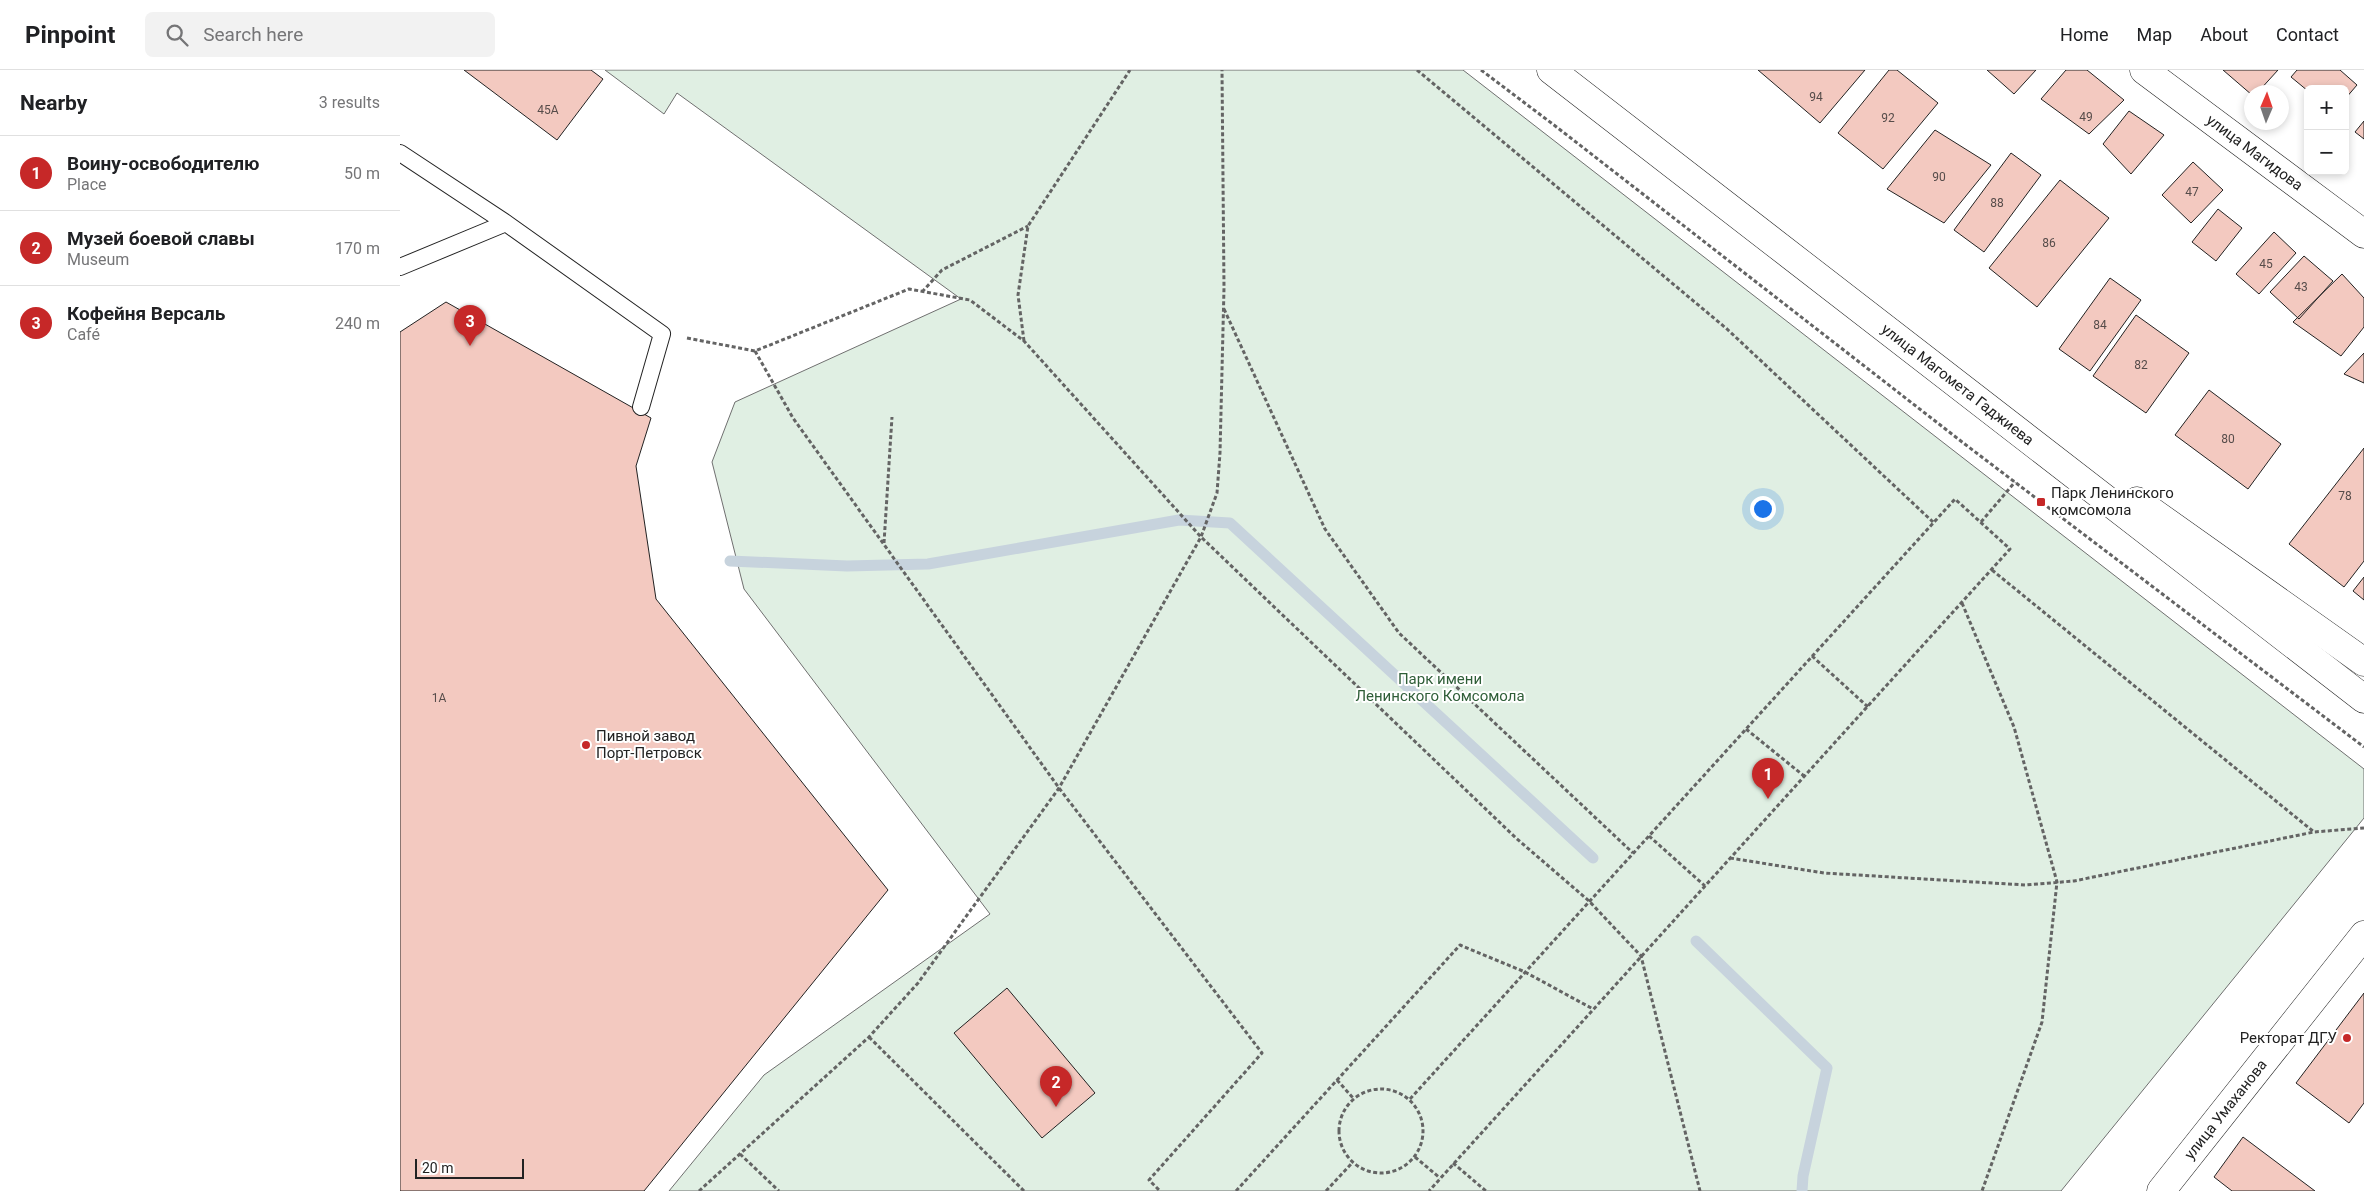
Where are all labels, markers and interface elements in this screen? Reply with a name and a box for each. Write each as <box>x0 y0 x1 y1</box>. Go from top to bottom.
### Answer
search box <box>145 12 495 57</box>
text: Pinpoint <box>25 21 115 49</box>
icon: search <box>163 21 191 49</box>
text: Search here <box>203 23 303 46</box>
text: Home <box>2060 24 2109 45</box>
text: Map <box>2137 24 2172 45</box>
text: About <box>2200 24 2248 45</box>
text: Contact <box>2276 24 2339 45</box>
north arrow <box>2244 85 2289 130</box>
map controls <box>2304 85 2349 175</box>
button: + <box>2304 85 2349 130</box>
house number: 94 <box>1809 90 1823 104</box>
text: Nearby <box>20 91 87 115</box>
text: 3 results <box>319 93 380 112</box>
house number: 45А <box>537 103 559 117</box>
house number: 49 <box>2079 110 2093 124</box>
house number: 92 <box>1881 111 1895 125</box>
street label: улица Магидова <box>2203 111 2306 194</box>
button: − <box>2304 130 2349 175</box>
text: Воину-освободителю <box>67 152 260 175</box>
text: 1 <box>31 164 41 183</box>
text: 50 m <box>344 164 380 183</box>
house number: 90 <box>1932 170 1946 184</box>
text: Place <box>67 175 107 194</box>
house number: 47 <box>2185 185 2199 199</box>
house number: 88 <box>1990 196 2004 210</box>
text: Музей боевой славы <box>67 227 255 250</box>
house number: 86 <box>2042 236 2056 250</box>
text: 2 <box>31 239 41 258</box>
text: 170 m <box>335 239 380 258</box>
text: Museum <box>67 250 129 269</box>
house number: 45 <box>2259 257 2273 271</box>
house number: 43 <box>2294 280 2308 294</box>
text: Кофейня Версаль <box>67 302 225 325</box>
pin: 3 <box>454 305 486 346</box>
text: 3 <box>31 314 41 333</box>
text: 240 m <box>335 314 380 333</box>
house number: 84 <box>2093 318 2107 332</box>
street label: улица Магомета Гаджиева <box>1878 320 2037 449</box>
text: Café <box>67 325 100 344</box>
house number: 82 <box>2134 358 2148 372</box>
house number: 80 <box>2221 432 2235 446</box>
place label: Парк Ленинского комсомола <box>2051 484 2174 519</box>
house number: 78 <box>2338 489 2352 503</box>
your location <box>1750 496 1776 522</box>
marker: Парк Ленинского комсомола <box>2035 496 2047 508</box>
park label: Парк имени Ленинского Комсомола <box>1355 670 1525 705</box>
house number: 1А <box>432 691 446 705</box>
place label: Пивной завод Порт-Петровск <box>596 727 702 762</box>
marker: Пивной завод Порт-Петровск <box>580 739 592 751</box>
pin: 1 <box>1752 758 1784 799</box>
place label: Ректорат ДГУ <box>2240 1029 2337 1047</box>
marker: Ректорат ДГУ <box>2341 1032 2353 1044</box>
street label: улица Умаханова <box>2180 1056 2271 1163</box>
pin: 2 <box>1040 1066 1072 1107</box>
scale bar <box>415 1156 524 1179</box>
text: 20 m <box>422 1160 454 1176</box>

